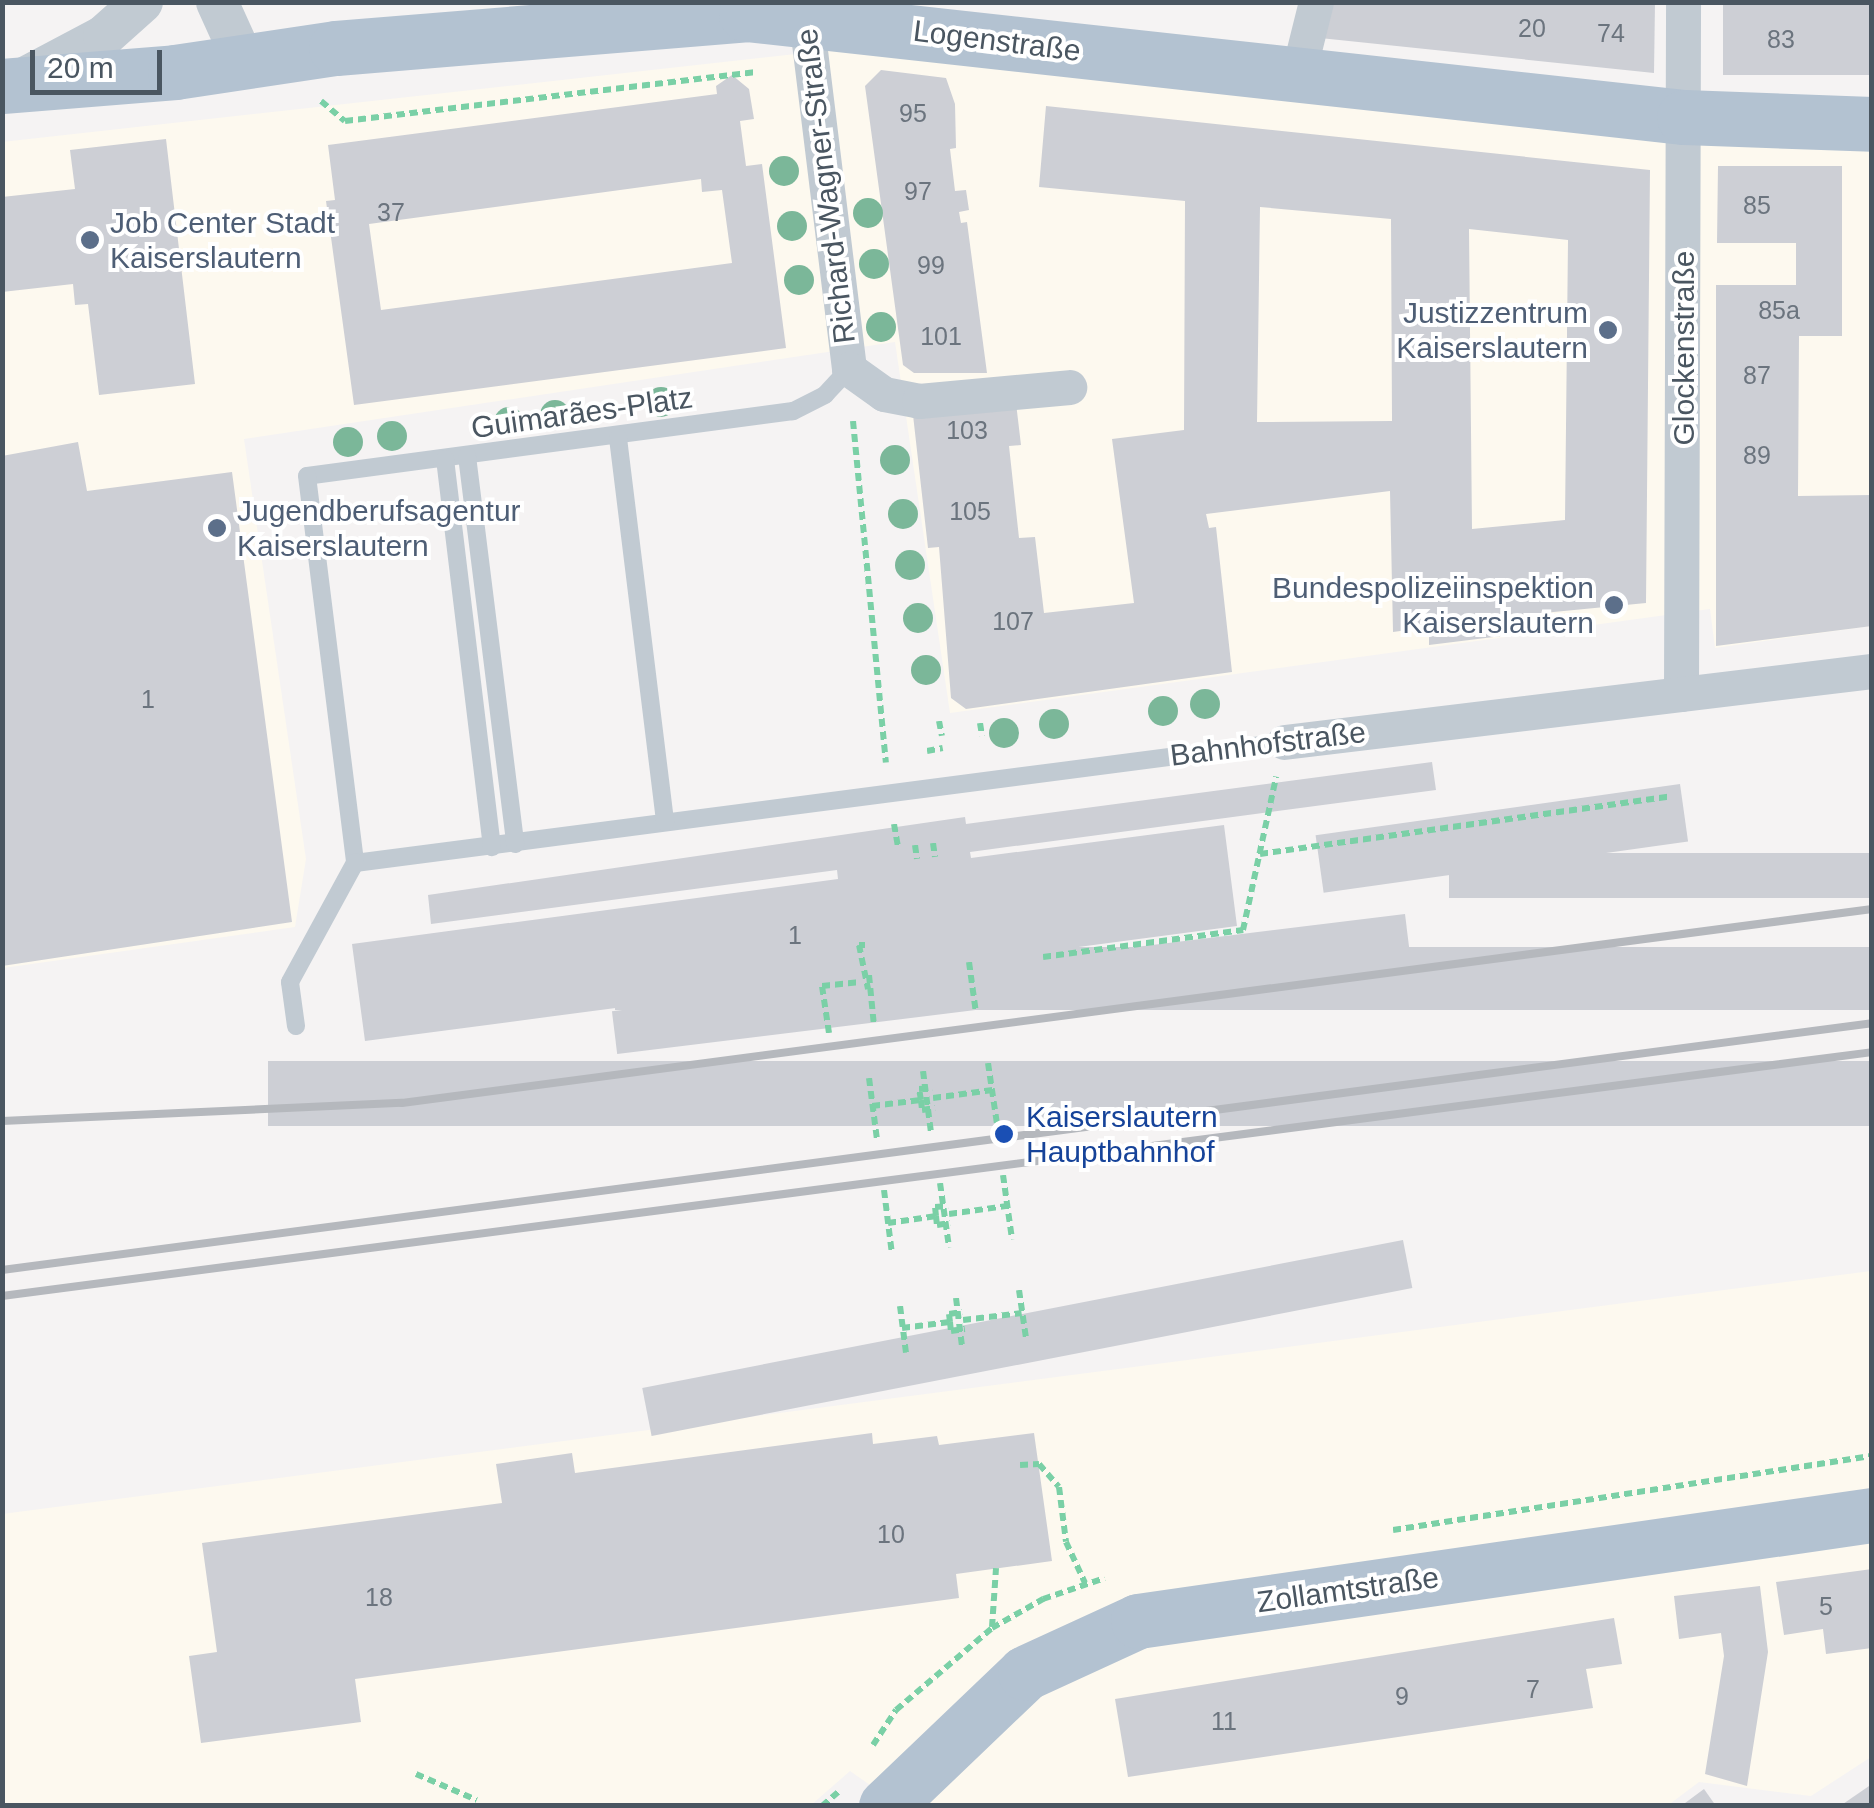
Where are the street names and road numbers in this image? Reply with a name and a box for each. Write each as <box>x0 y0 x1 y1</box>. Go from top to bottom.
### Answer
street label: Logenstraße <box>911 13 1083 69</box>
street label: Richard-Wagner-Straße <box>789 26 863 346</box>
street label: Glockenstraße <box>1666 250 1702 446</box>
street label: Guimarães-Platz <box>469 380 695 446</box>
street label: Bahnhofstraße <box>1168 714 1368 774</box>
street label: Zollamtstraße <box>1255 1559 1441 1621</box>

